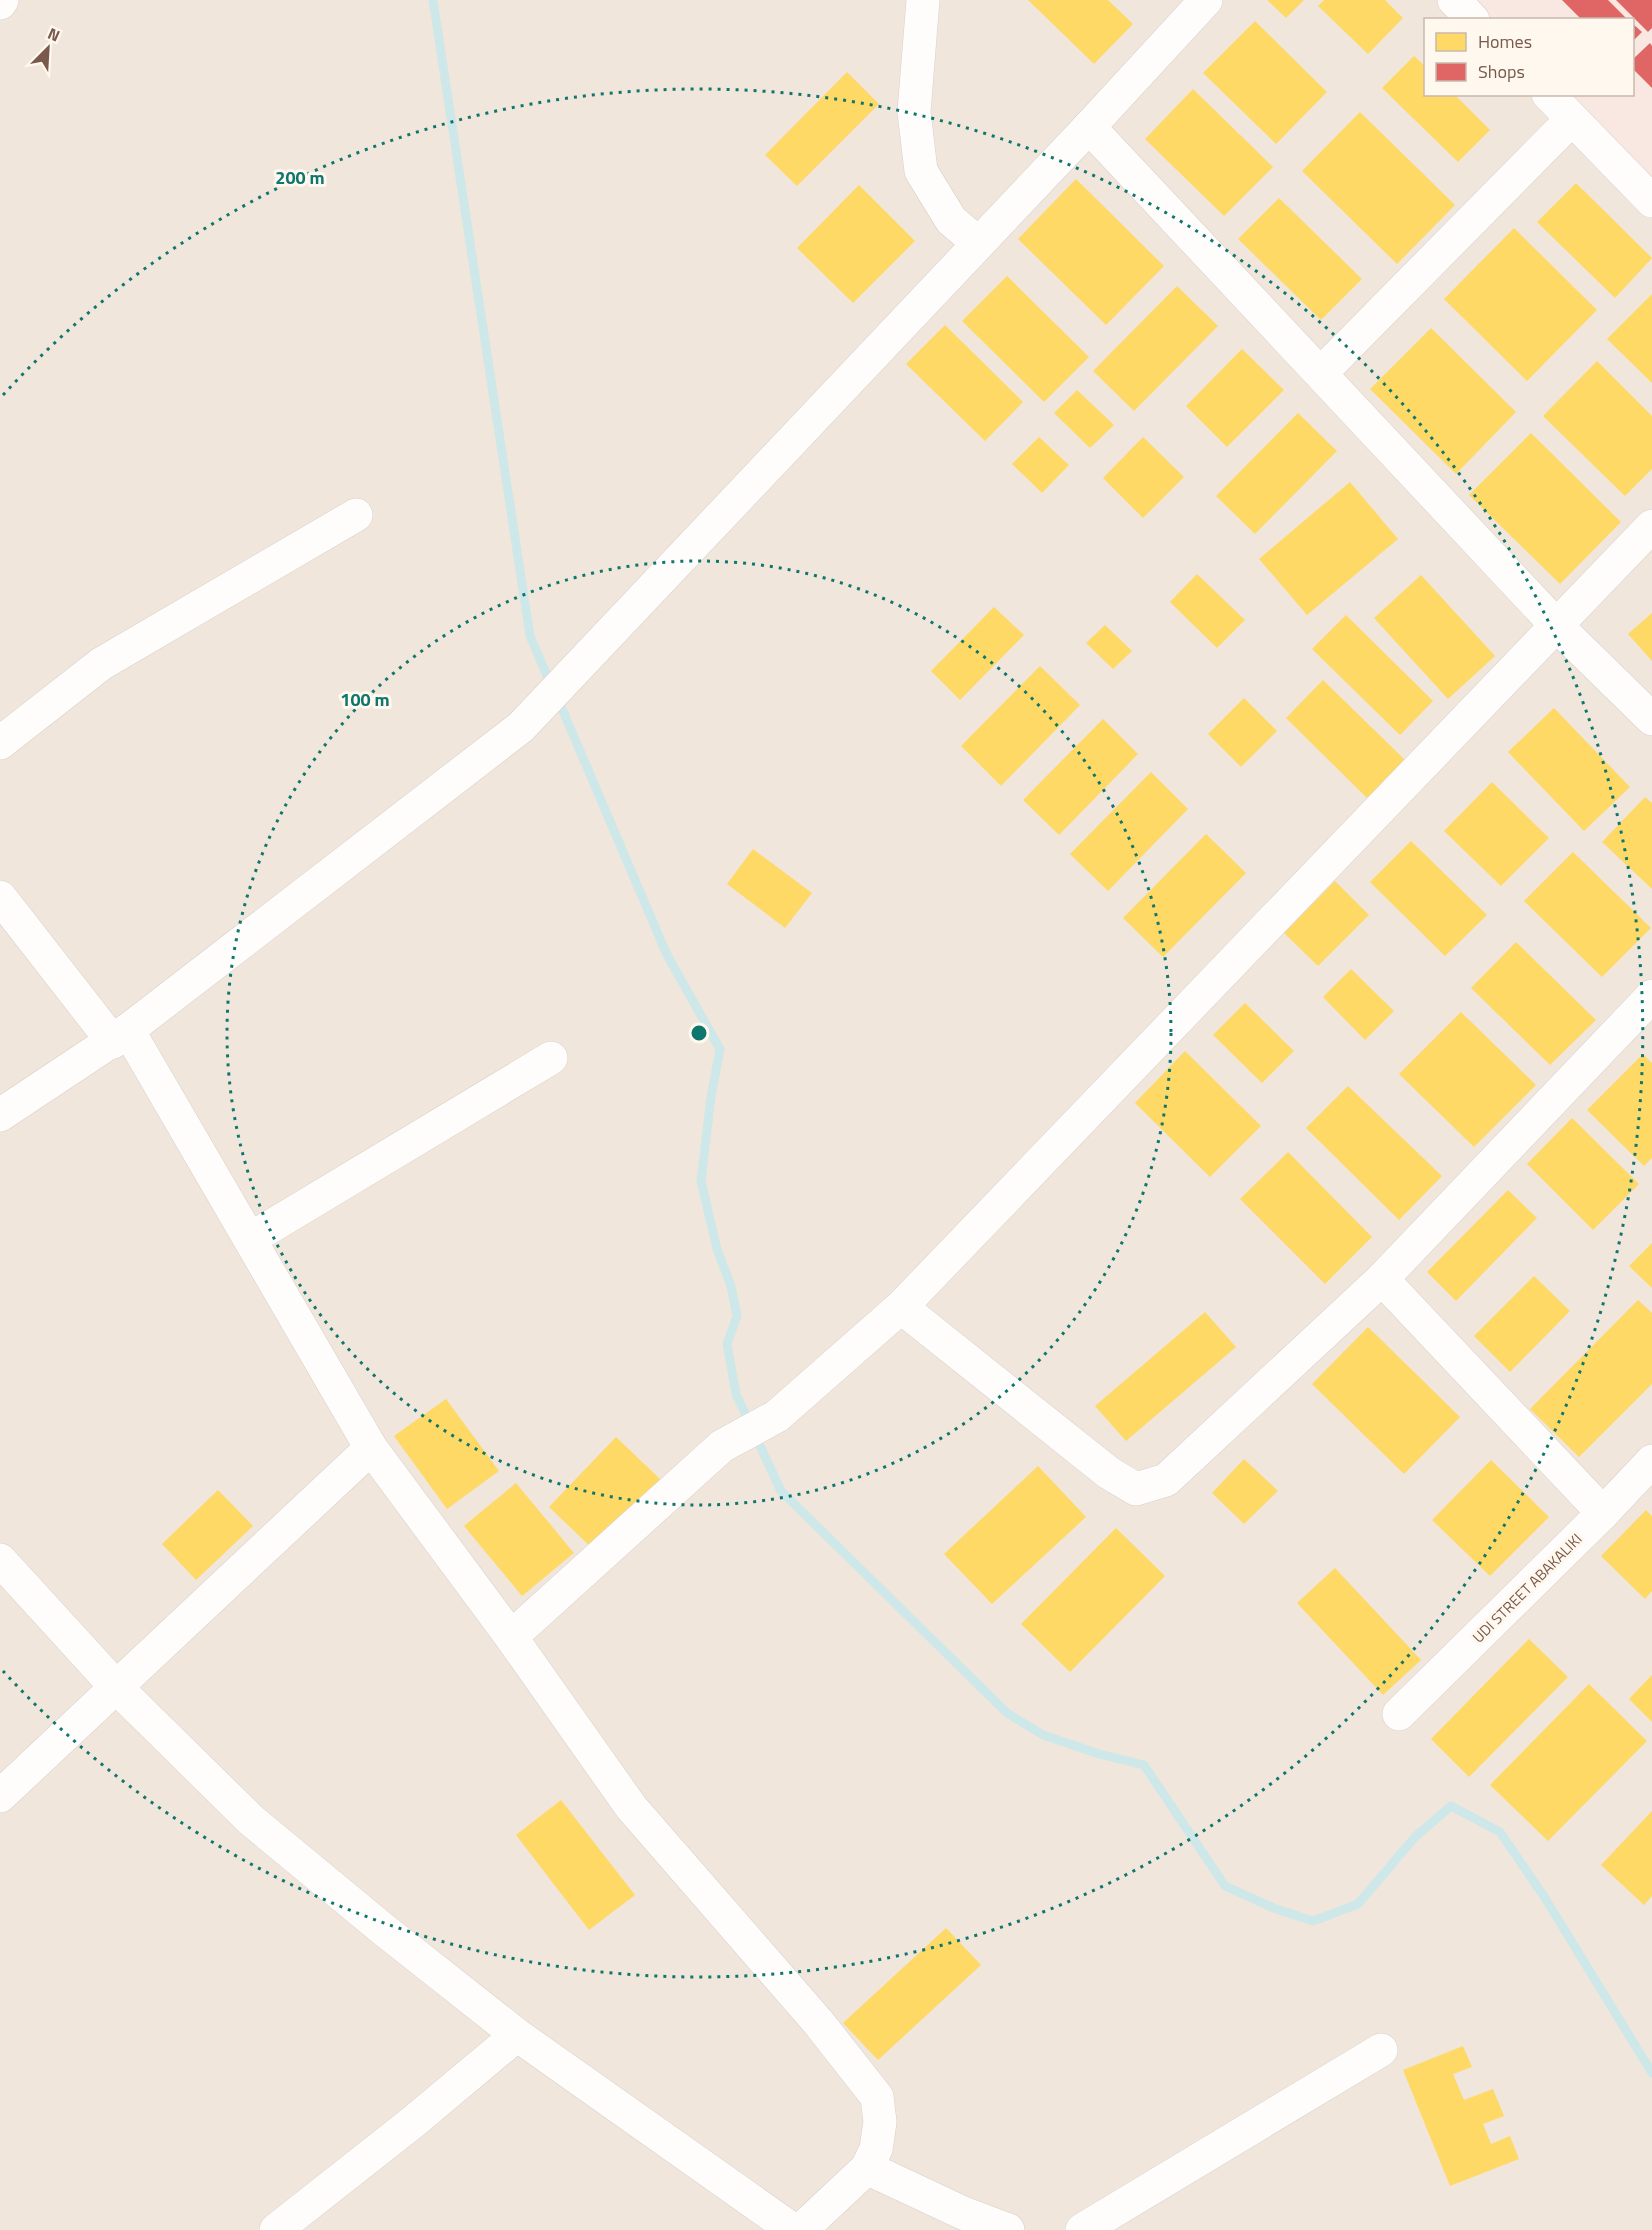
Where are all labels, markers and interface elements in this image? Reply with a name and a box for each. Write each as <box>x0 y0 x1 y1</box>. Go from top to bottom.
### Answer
north arrow <box>18 18 78 78</box>
legend <box>1424 18 1634 96</box>
text: N <box>44 21 64 48</box>
text: Homes <box>1478 28 1532 55</box>
text: Shops <box>1478 58 1525 85</box>
text: 200 m <box>275 164 325 191</box>
text: 100 m <box>340 686 390 713</box>
centre of rings <box>689 1023 709 1043</box>
street label: UDI STREET ABAKALIKI <box>1467 1528 1587 1648</box>

